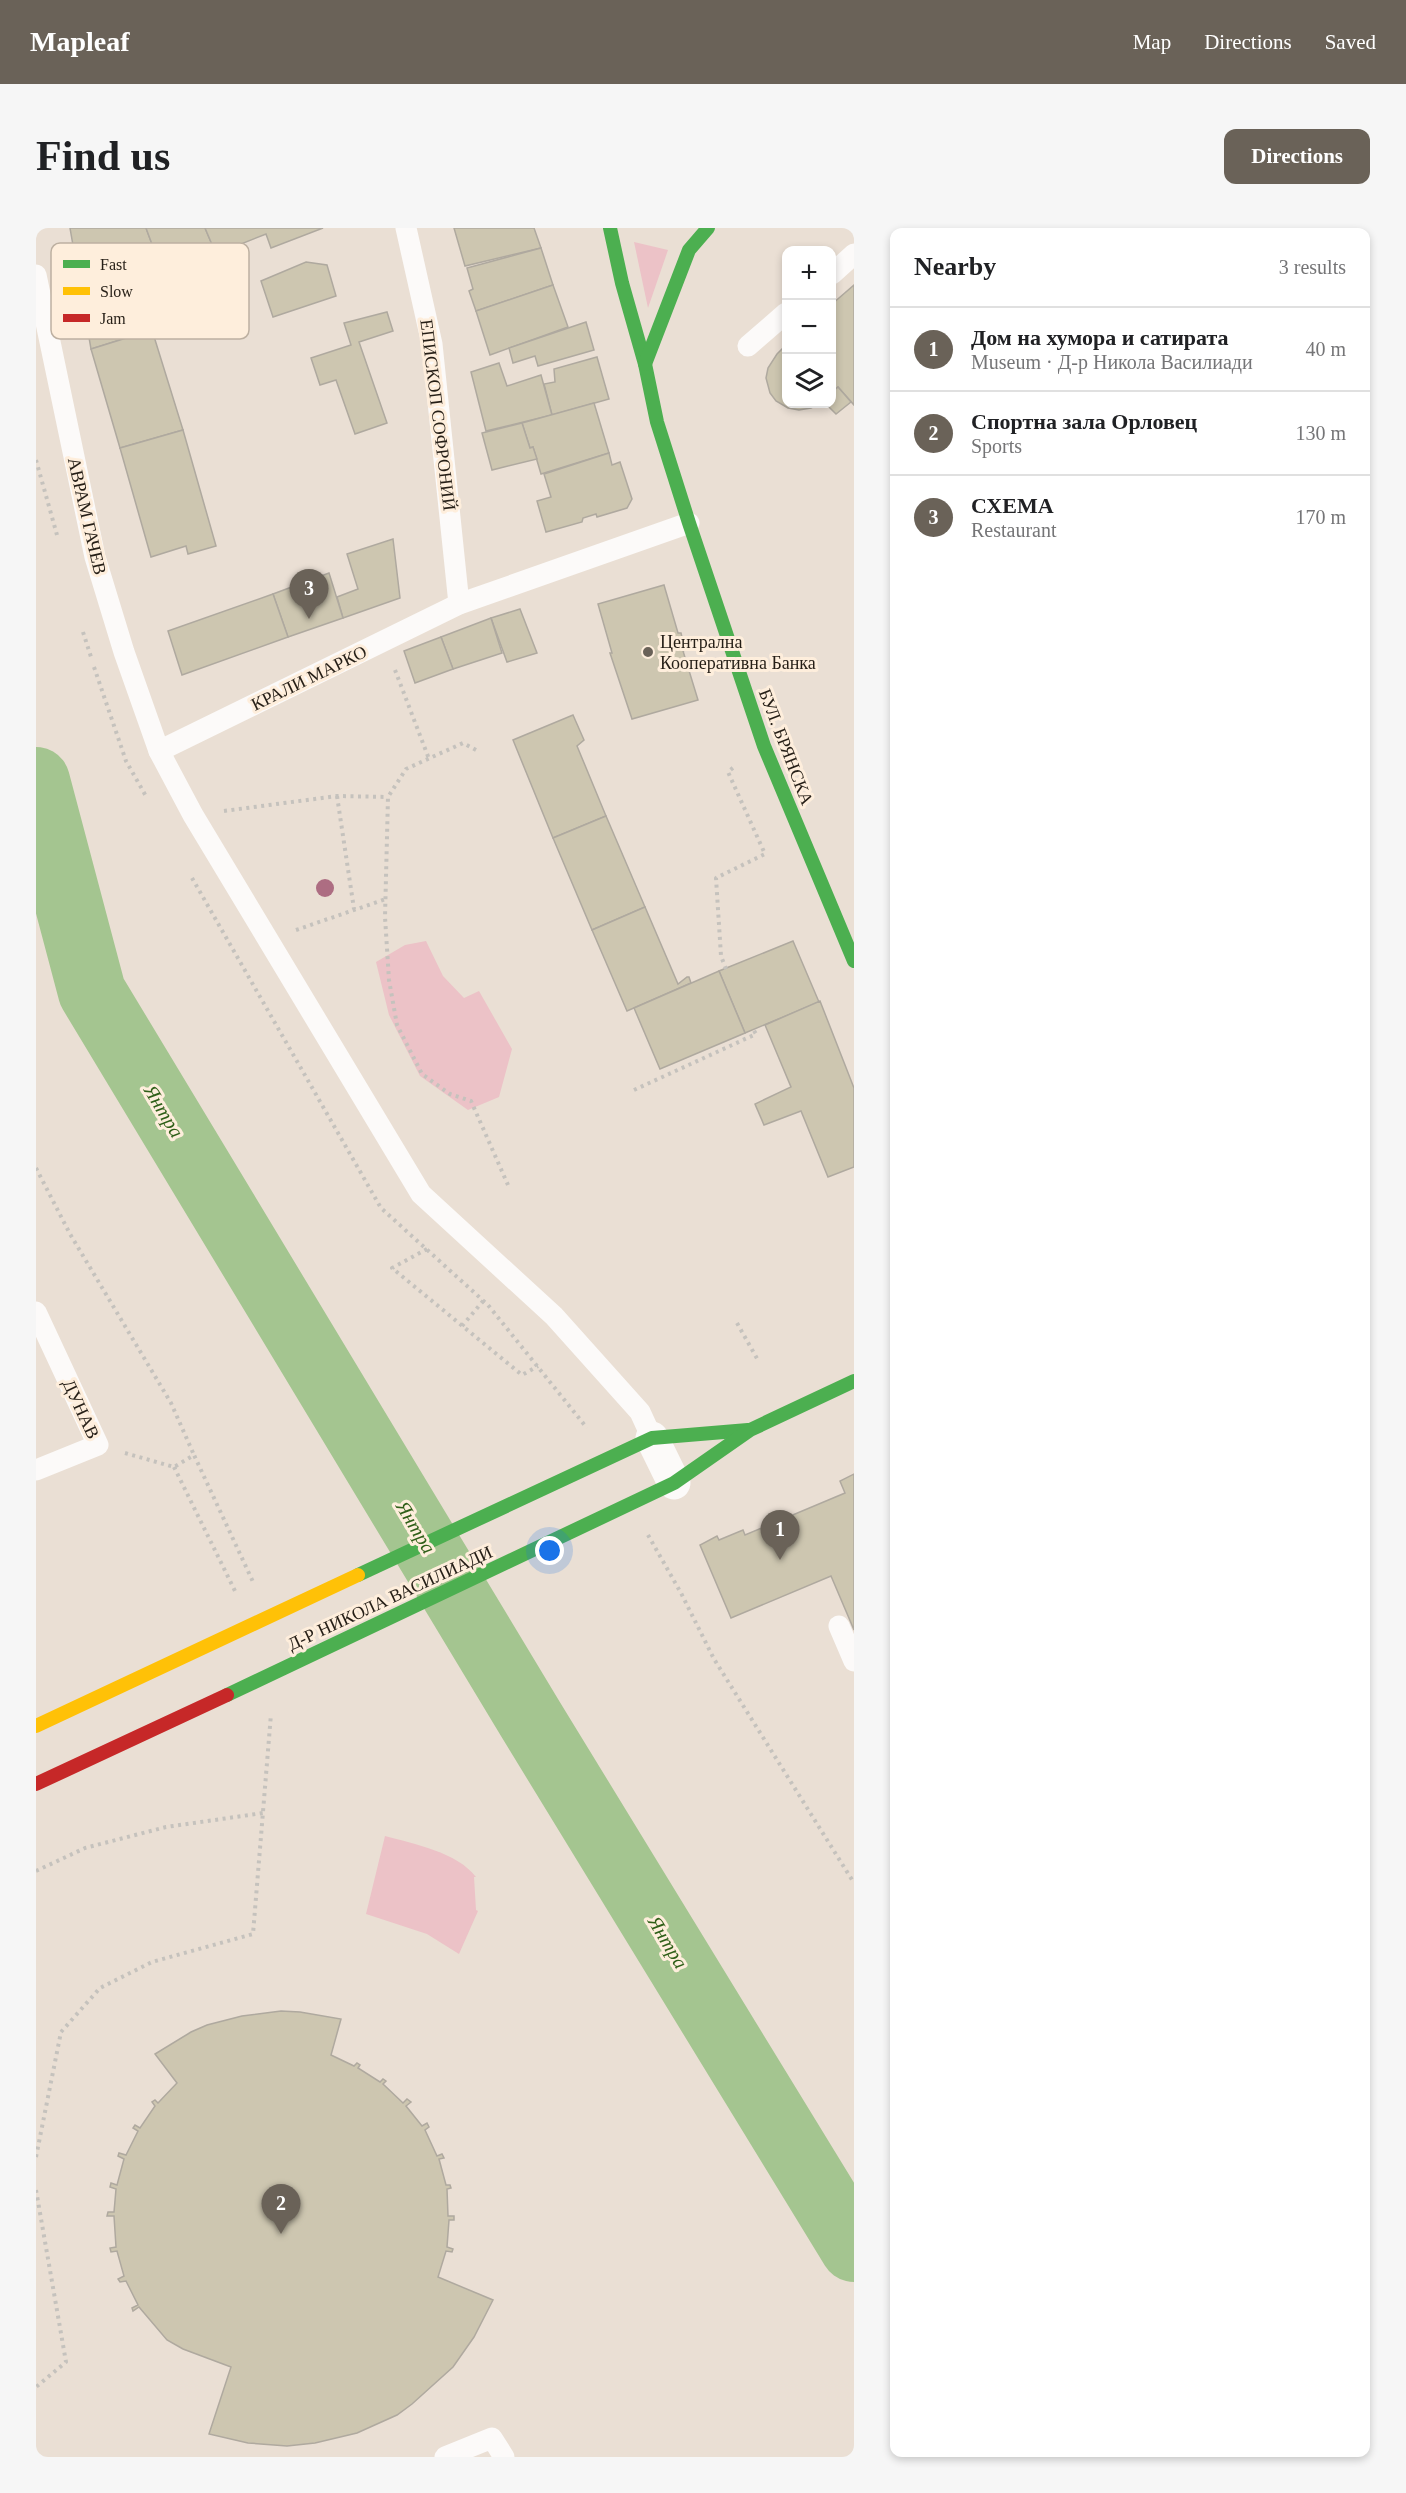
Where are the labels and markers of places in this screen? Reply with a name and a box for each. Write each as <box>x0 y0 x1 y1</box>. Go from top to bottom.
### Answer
pin: 3 <box>290 570 328 619</box>
place label: Централна Кооперативна Банка <box>660 632 816 673</box>
marker: Централна Кооперативна Банка <box>641 645 655 659</box>
pin: 1 <box>760 1510 800 1560</box>
pin: 2 <box>262 2184 300 2234</box>

